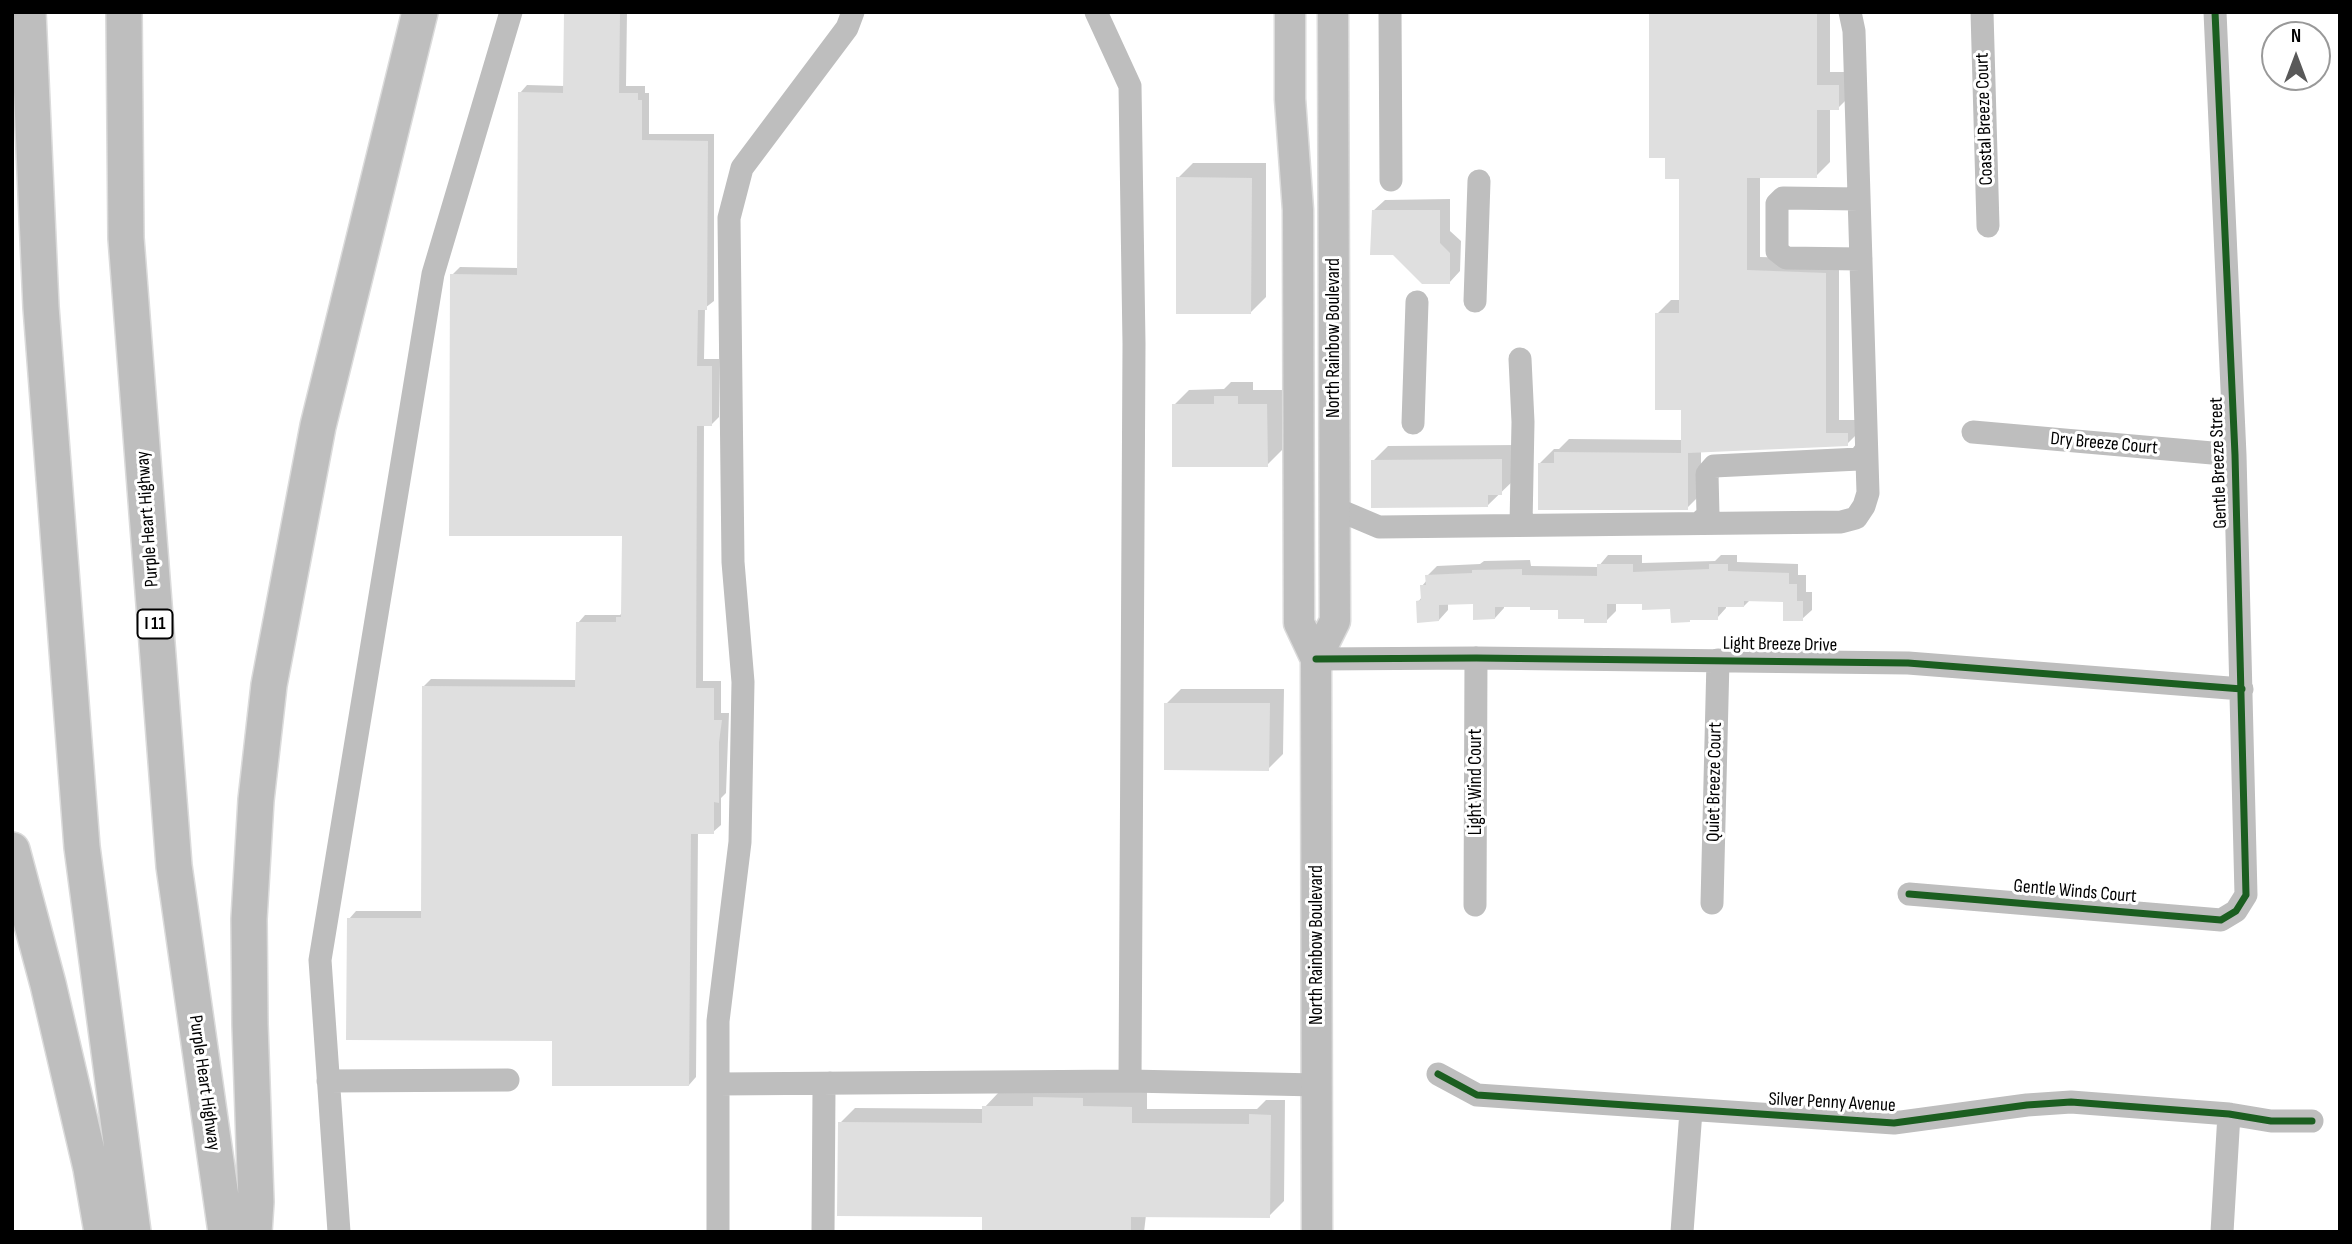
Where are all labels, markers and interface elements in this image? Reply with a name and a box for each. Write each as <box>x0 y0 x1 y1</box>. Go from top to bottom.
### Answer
north arrow <box>2261 21 2331 91</box>
text: N <box>2291 25 2301 48</box>
street label: Coastal Breeze Court <box>1971 52 1999 186</box>
street label: North Rainbow Boulevard <box>1323 258 1345 418</box>
street label: Gentle Breeze Street <box>2205 397 2233 529</box>
street label: Dry Breeze Court <box>2049 428 2159 460</box>
street label: Purple Heart Highway <box>132 450 164 588</box>
road number: I 11 <box>138 610 172 638</box>
street label: Light Breeze Drive <box>1723 633 1837 657</box>
street label: Quiet Breeze Court <box>1703 722 1727 842</box>
street label: Light Wind Court <box>1465 729 1487 835</box>
street label: North Rainbow Boulevard <box>1306 865 1328 1025</box>
street label: Gentle Winds Court <box>2012 875 2138 909</box>
street label: Purple Heart Highway <box>183 1014 225 1152</box>
street label: Silver Penny Avenue <box>1768 1088 1896 1118</box>

